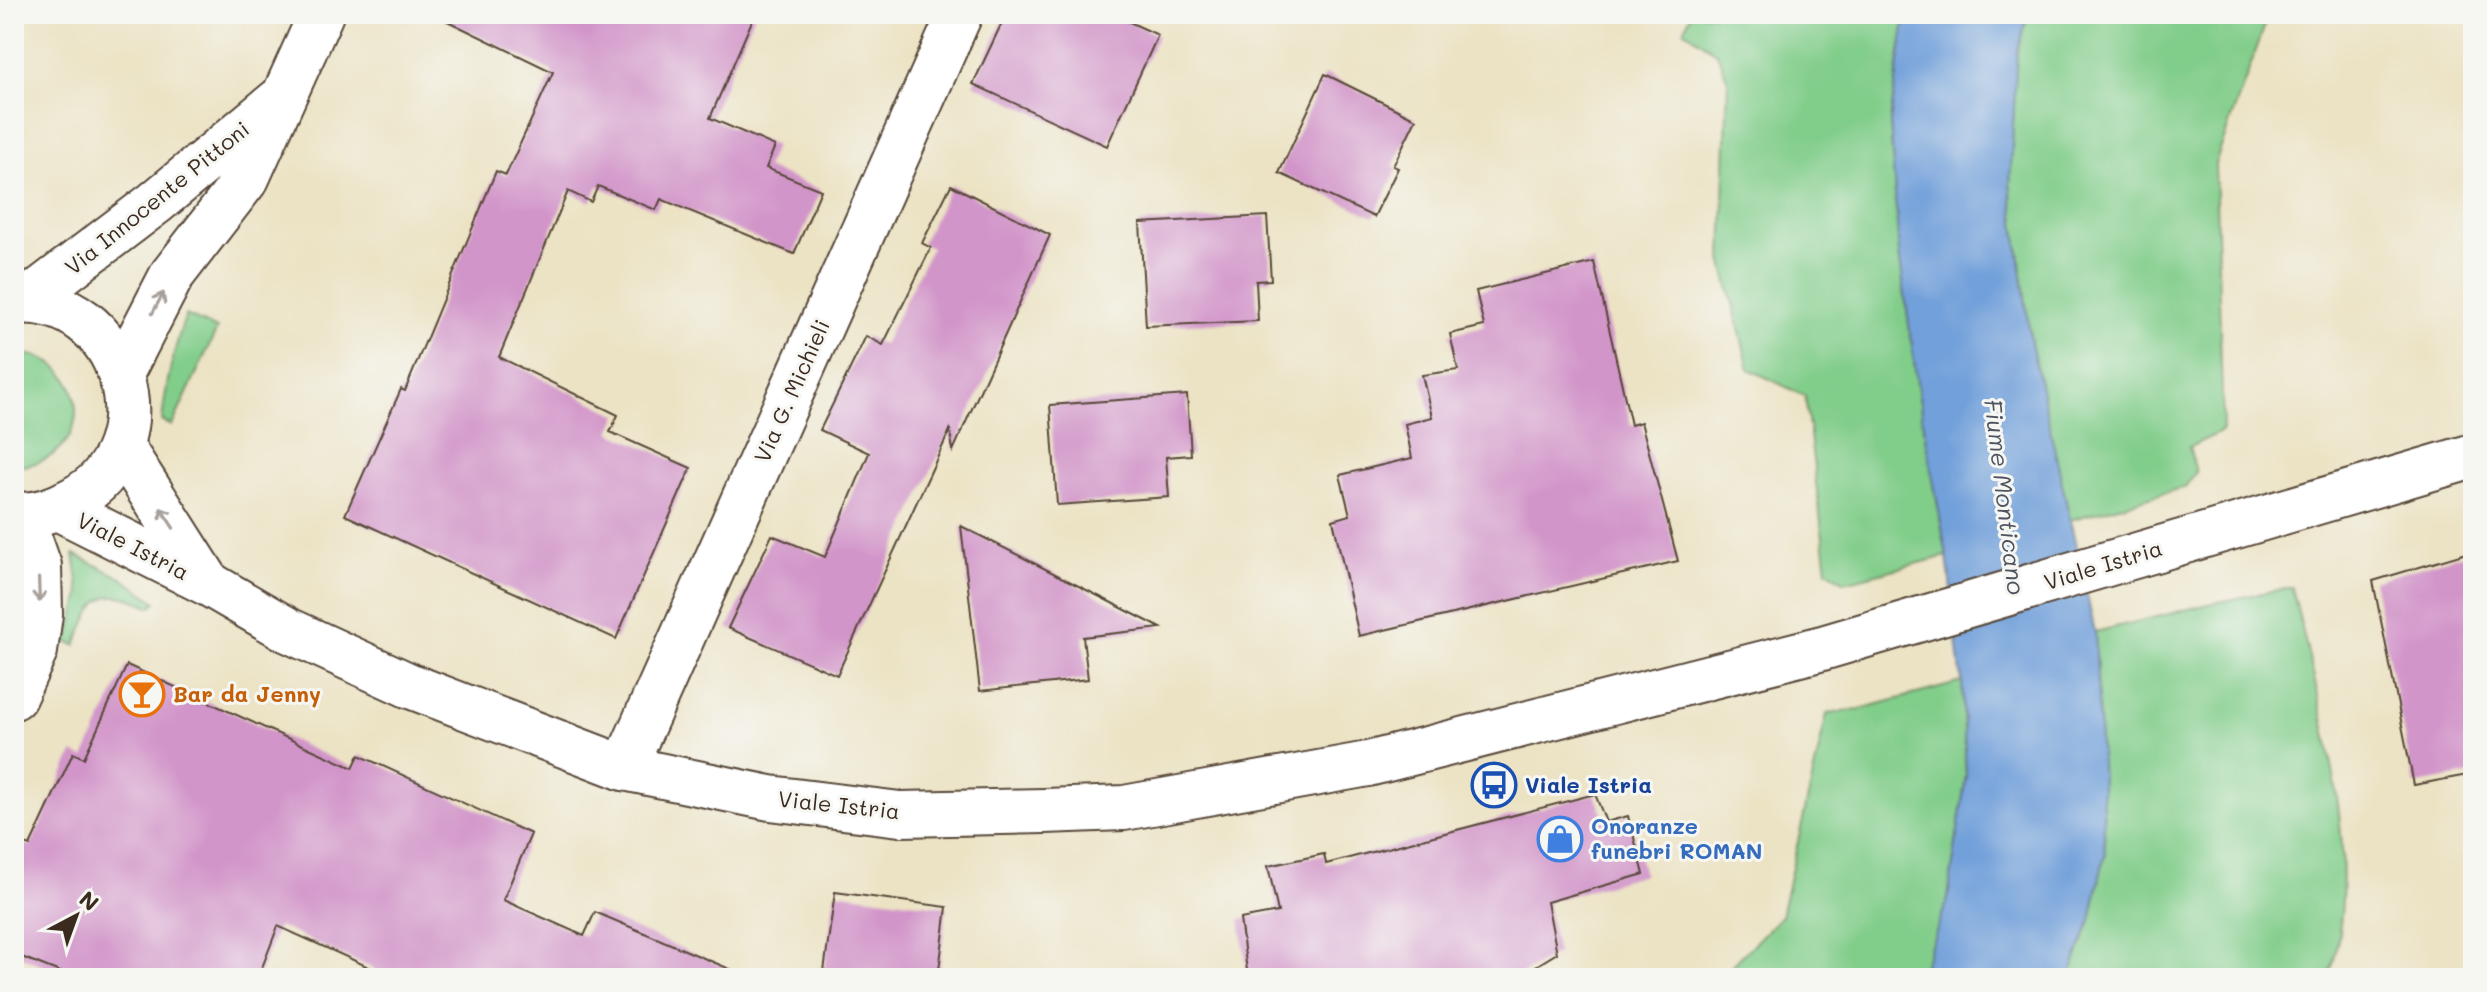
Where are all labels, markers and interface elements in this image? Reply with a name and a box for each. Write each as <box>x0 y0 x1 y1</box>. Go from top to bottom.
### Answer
street label: Via Innocente Pittoni <box>58 114 255 281</box>
one-way arrow <box>150 291 166 315</box>
street label: Via G. Michieli <box>747 315 836 467</box>
water label: Fiume Monticano <box>1978 397 2033 596</box>
street label: Viale Istria <box>72 505 194 586</box>
one-way arrow <box>158 507 174 530</box>
street label: Viale Istria <box>2040 533 2166 596</box>
one-way arrow <box>32 576 47 603</box>
bar icon: Bar da Jenny <box>118 670 166 718</box>
place label: Bar da Jenny <box>173 679 321 708</box>
bus stop icon: Viale Istria <box>1470 761 1518 809</box>
place label: Viale Istria <box>1525 770 1652 799</box>
street label: Viale Istria <box>777 784 901 825</box>
place label: Onoranze funebri ROMAN <box>1591 811 1763 865</box>
shop icon: Onoranze funebri ROMAN <box>1536 815 1584 863</box>
north arrow <box>36 876 116 956</box>
text: N <box>74 884 105 917</box>

